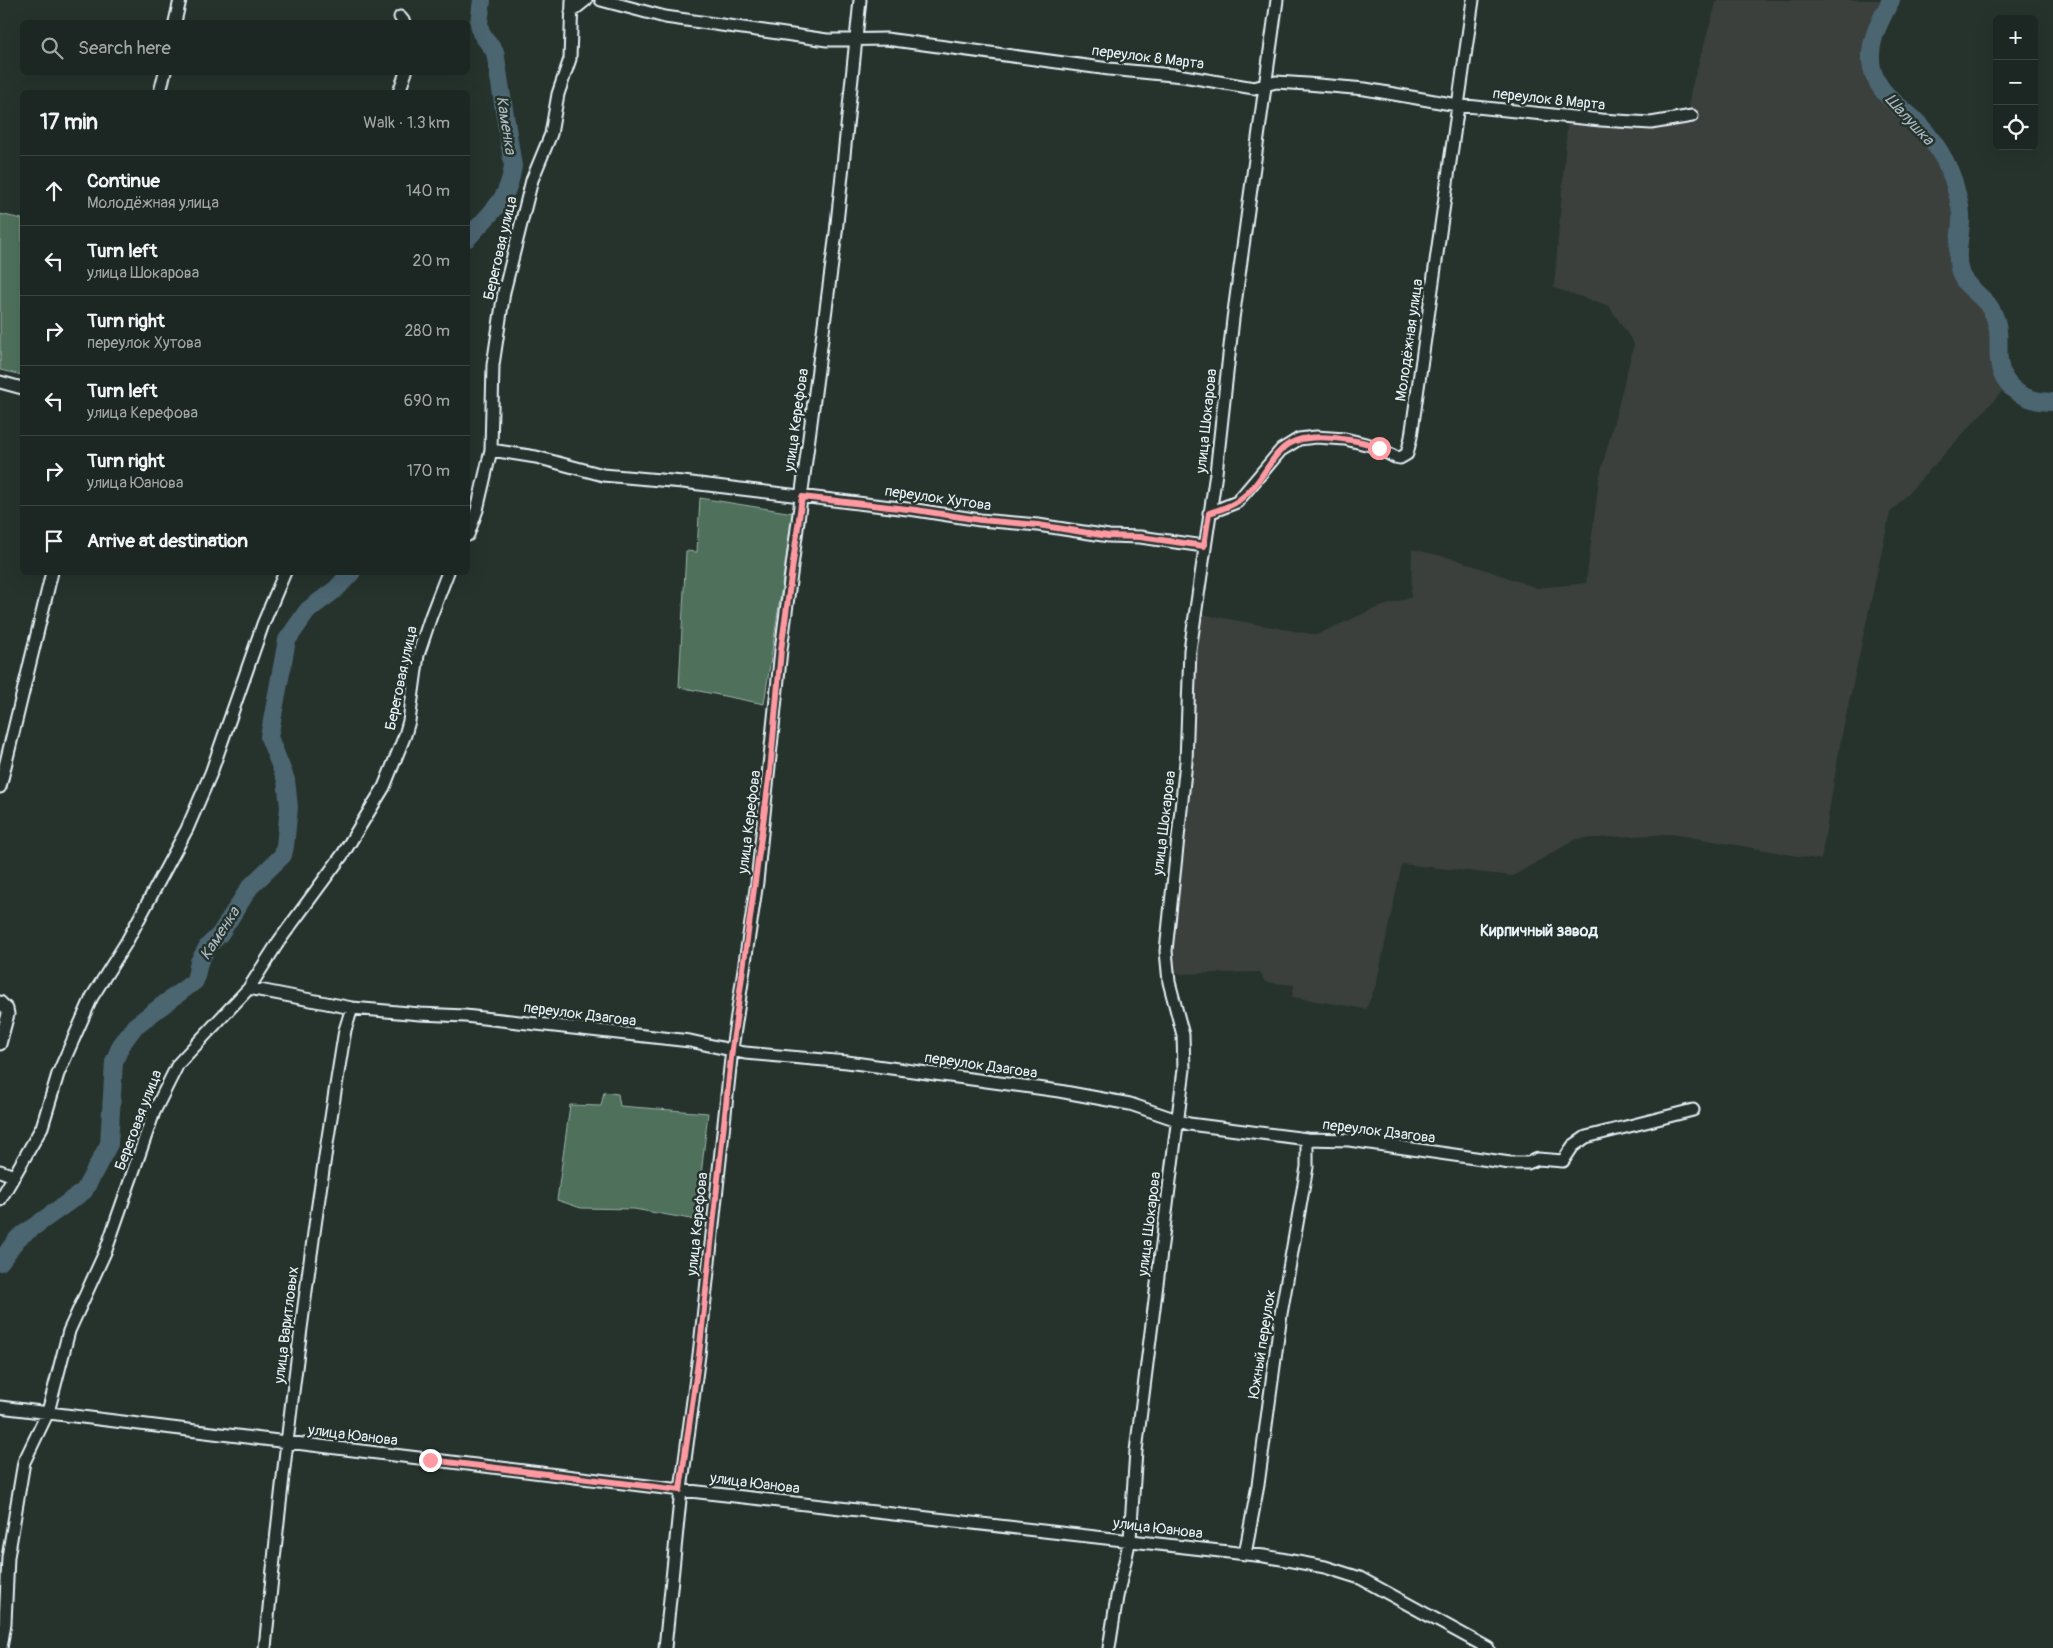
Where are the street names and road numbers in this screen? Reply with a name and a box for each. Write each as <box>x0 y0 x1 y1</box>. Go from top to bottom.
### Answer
street label: переулок 8 Марта <box>1091 41 1205 74</box>
street label: переулок 8 Марта <box>1492 84 1606 115</box>
street label: Береговая улица <box>479 194 522 302</box>
street label: Молодёжная улица <box>1391 278 1428 403</box>
street label: улица Керефова <box>780 367 813 474</box>
street label: улица Шокарова <box>1191 368 1221 475</box>
street label: переулок Хутова <box>884 482 992 515</box>
street label: Береговая улица <box>381 624 422 732</box>
street label: улица Керефова <box>734 769 765 876</box>
street label: улица Шокарова <box>1149 770 1180 877</box>
street label: переулок Дзагова <box>522 998 637 1031</box>
street label: переулок Дзагова <box>923 1048 1039 1083</box>
street label: Береговая улица <box>111 1067 166 1173</box>
street label: переулок Дзагова <box>1321 1115 1436 1148</box>
street label: улица Керефова <box>683 1171 712 1278</box>
street label: улица Шокарова <box>1134 1171 1165 1278</box>
street label: улица Варитловых <box>270 1265 303 1386</box>
street label: Южный переулок <box>1245 1288 1280 1400</box>
street label: улица Юанова <box>306 1420 399 1450</box>
street label: улица Юанова <box>708 1468 801 1498</box>
street label: улица Юанова <box>1111 1513 1204 1543</box>

